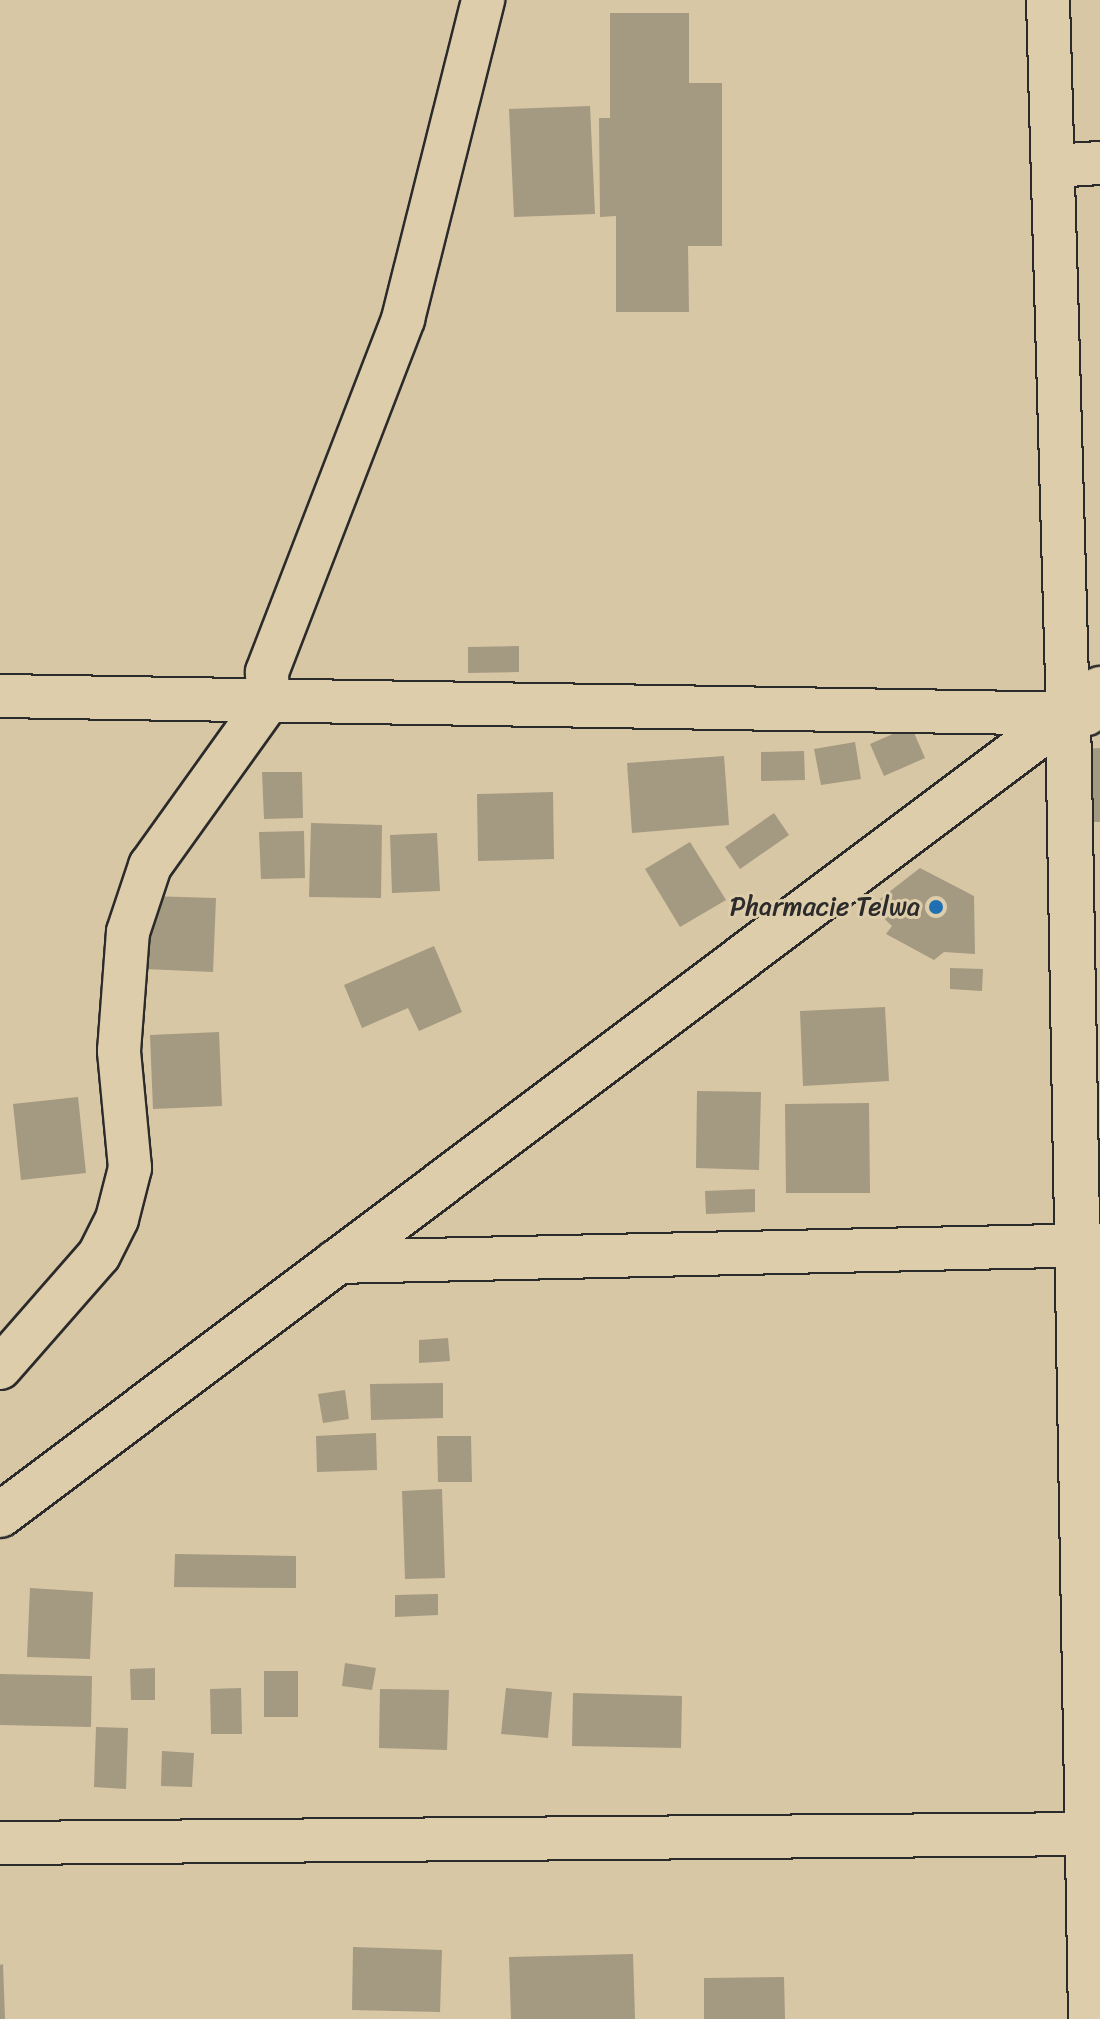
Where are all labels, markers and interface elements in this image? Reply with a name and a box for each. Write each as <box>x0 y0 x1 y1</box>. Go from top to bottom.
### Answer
place label: Pharmacie Telwa <box>730 891 920 923</box>
marker: Pharmacie Telwa <box>927 898 945 916</box>

